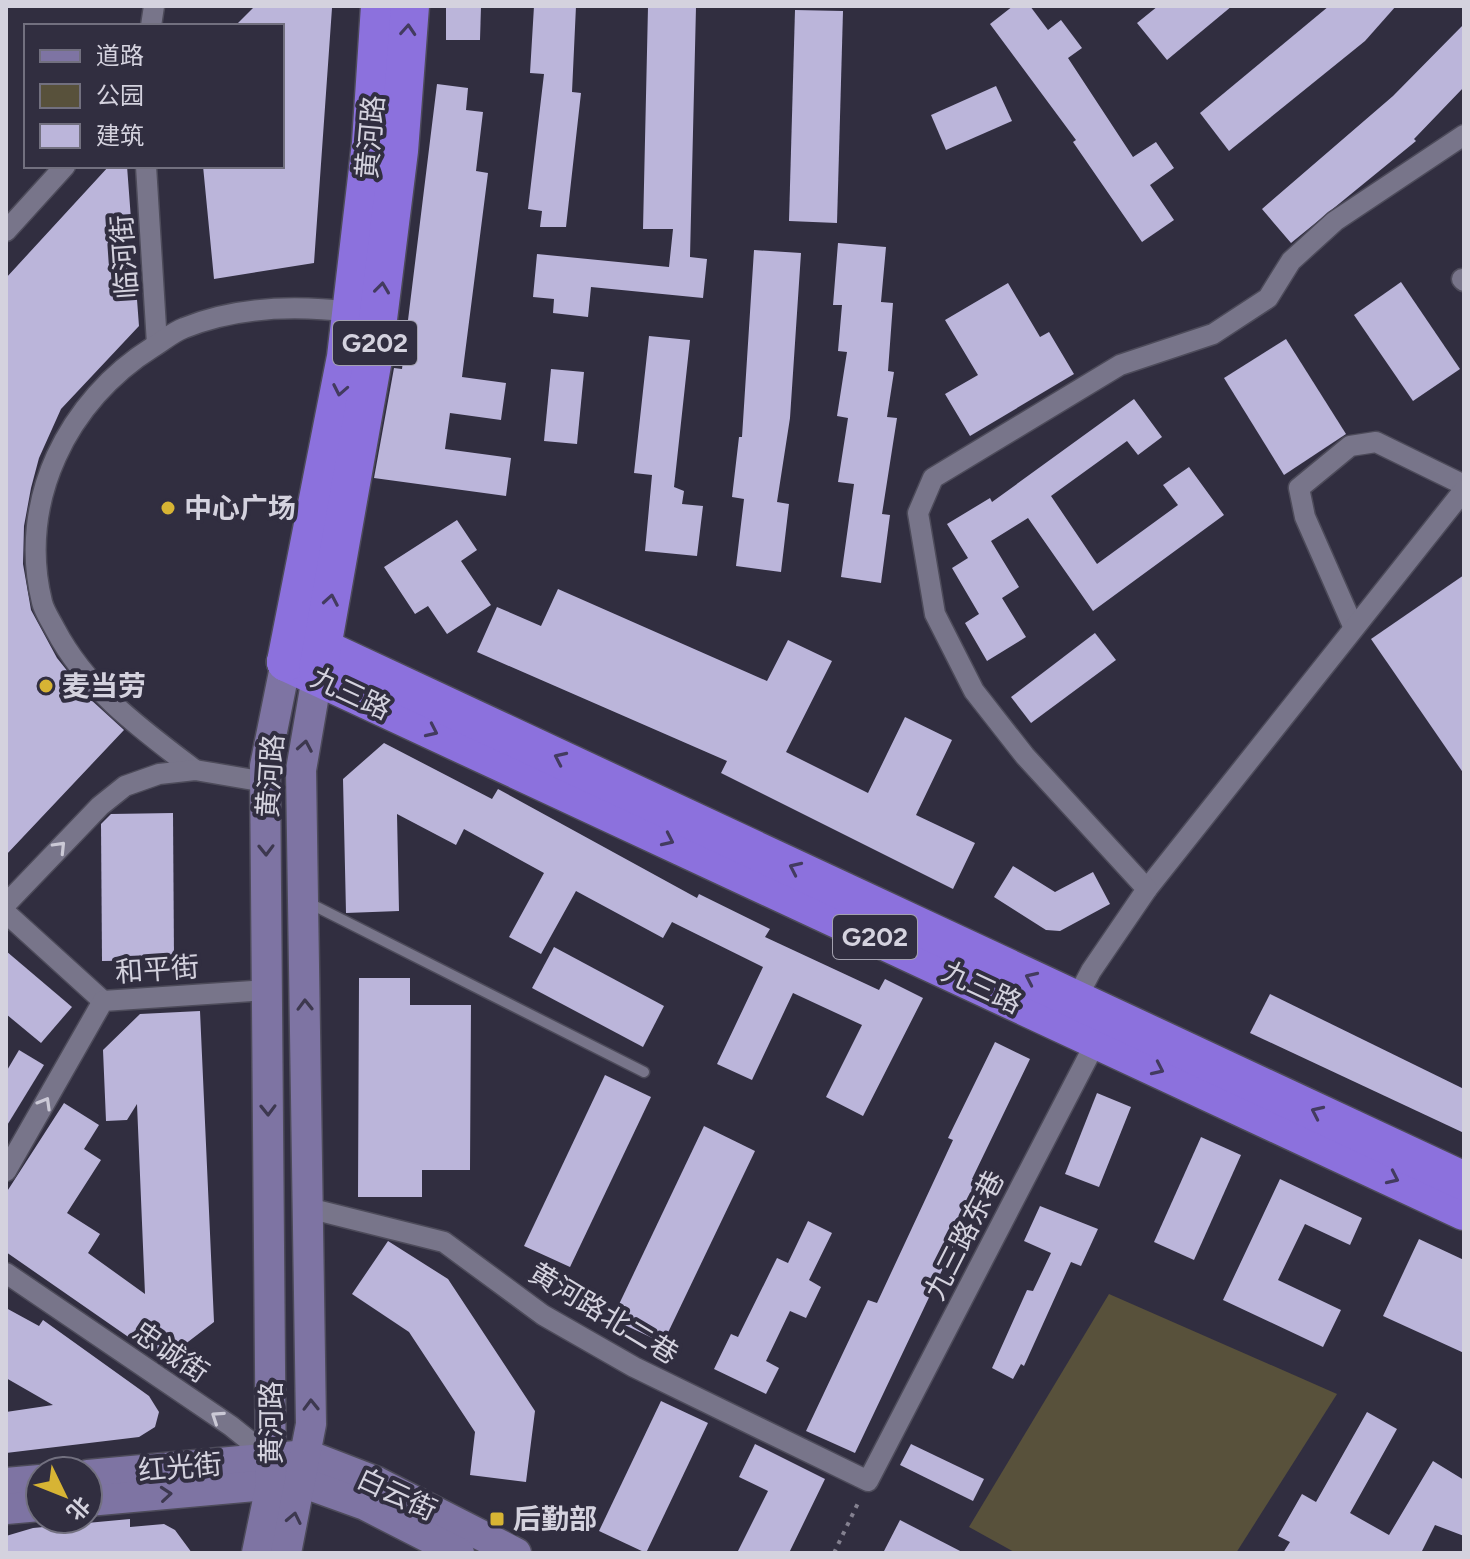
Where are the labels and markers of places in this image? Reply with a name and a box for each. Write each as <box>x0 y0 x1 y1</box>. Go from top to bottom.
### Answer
place label: 中心广场 <box>184 491 296 525</box>
marker: 中心广场 <box>159 499 177 517</box>
place label: 麦当劳 <box>62 669 146 703</box>
marker: 麦当劳 <box>37 677 55 695</box>
place label: 后勤部 <box>513 1502 597 1536</box>
marker: 后勤部 <box>488 1510 506 1528</box>

